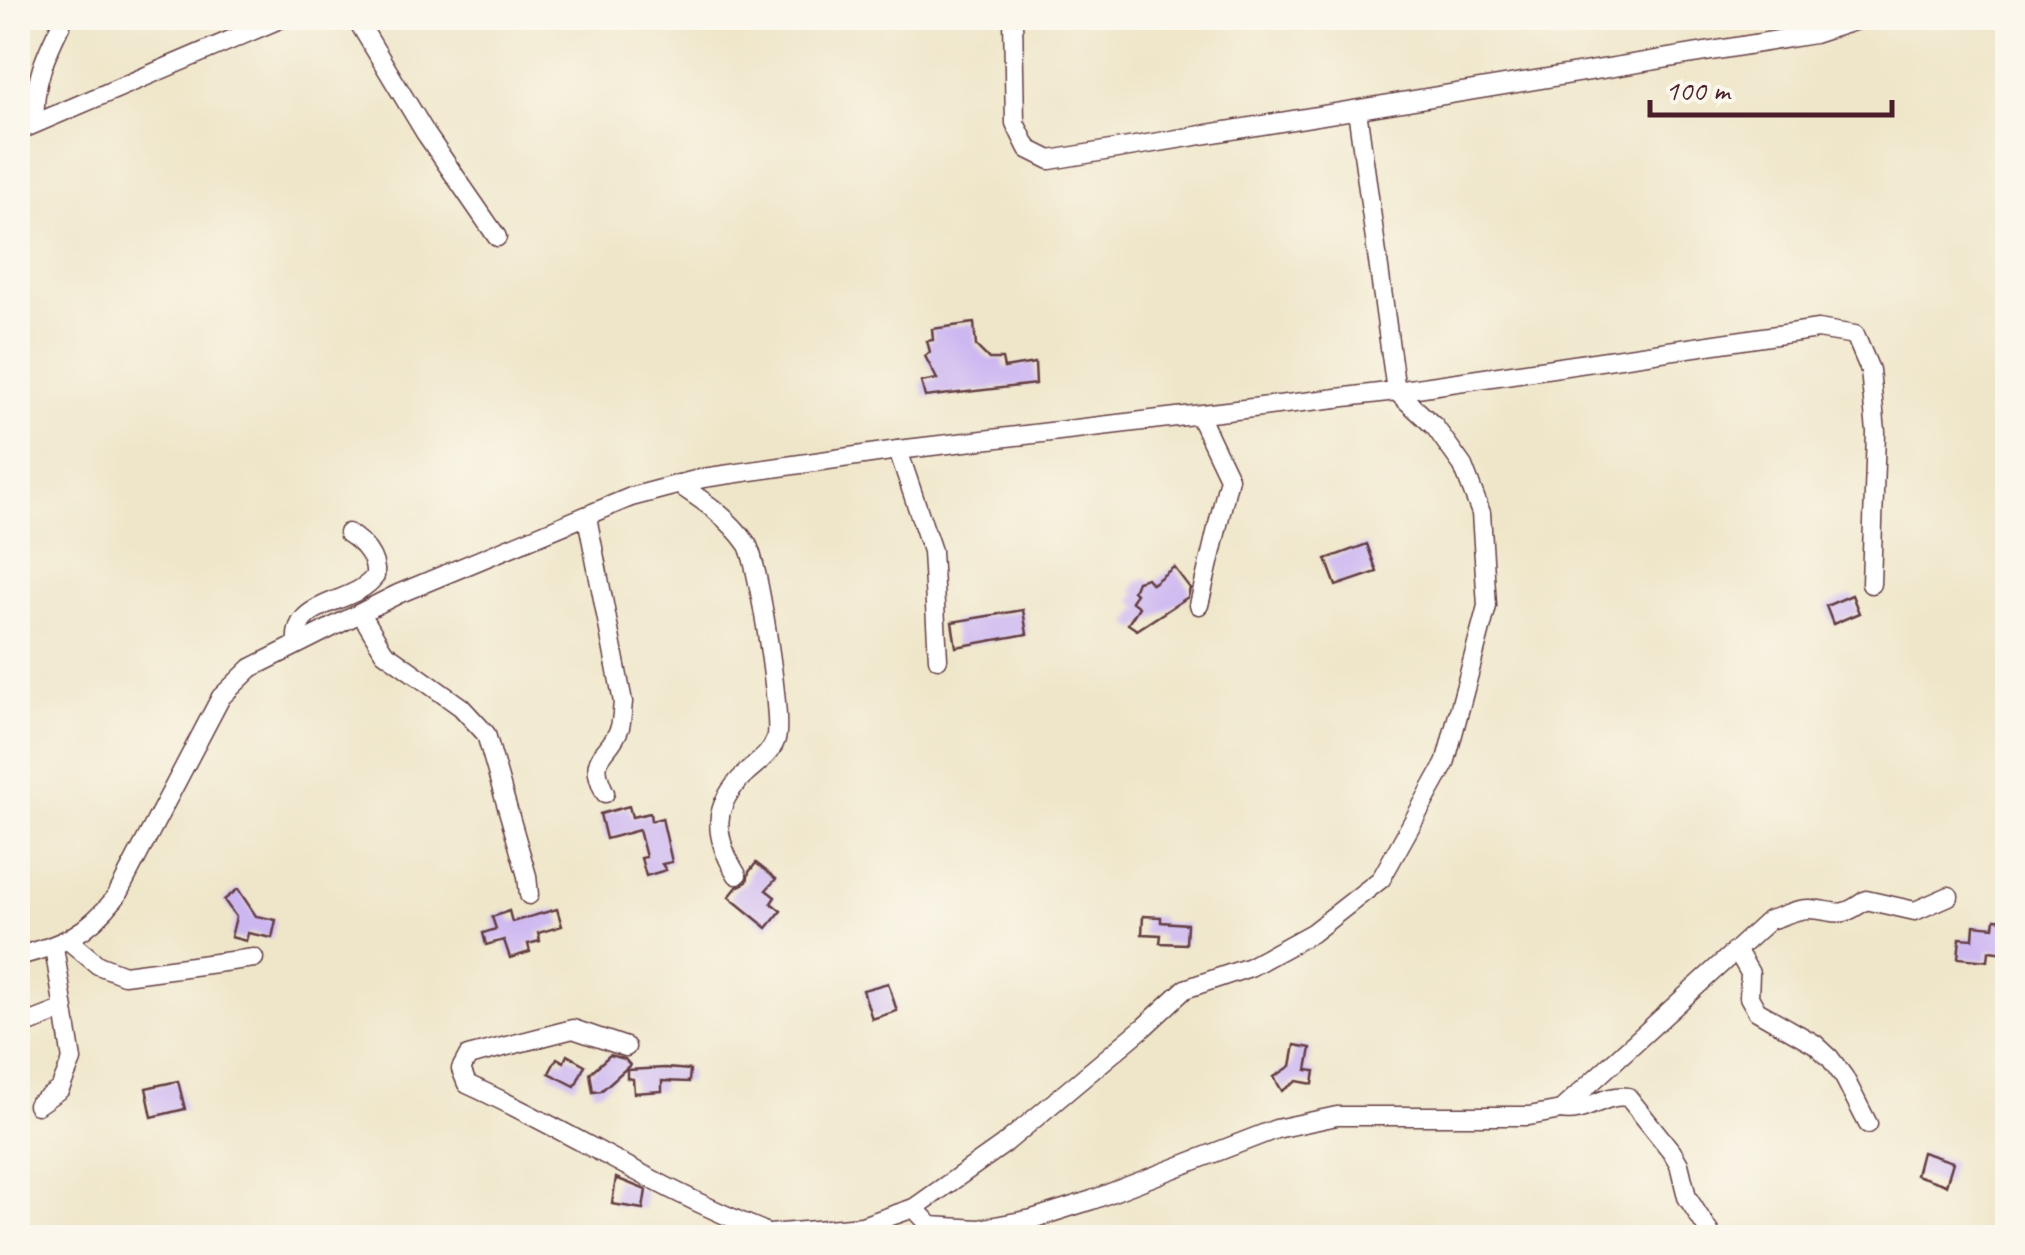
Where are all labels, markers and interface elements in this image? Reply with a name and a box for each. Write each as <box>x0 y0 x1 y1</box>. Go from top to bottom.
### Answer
scale bar <box>1650 55 1892 117</box>
text: 100 m <box>1665 71 1732 109</box>

